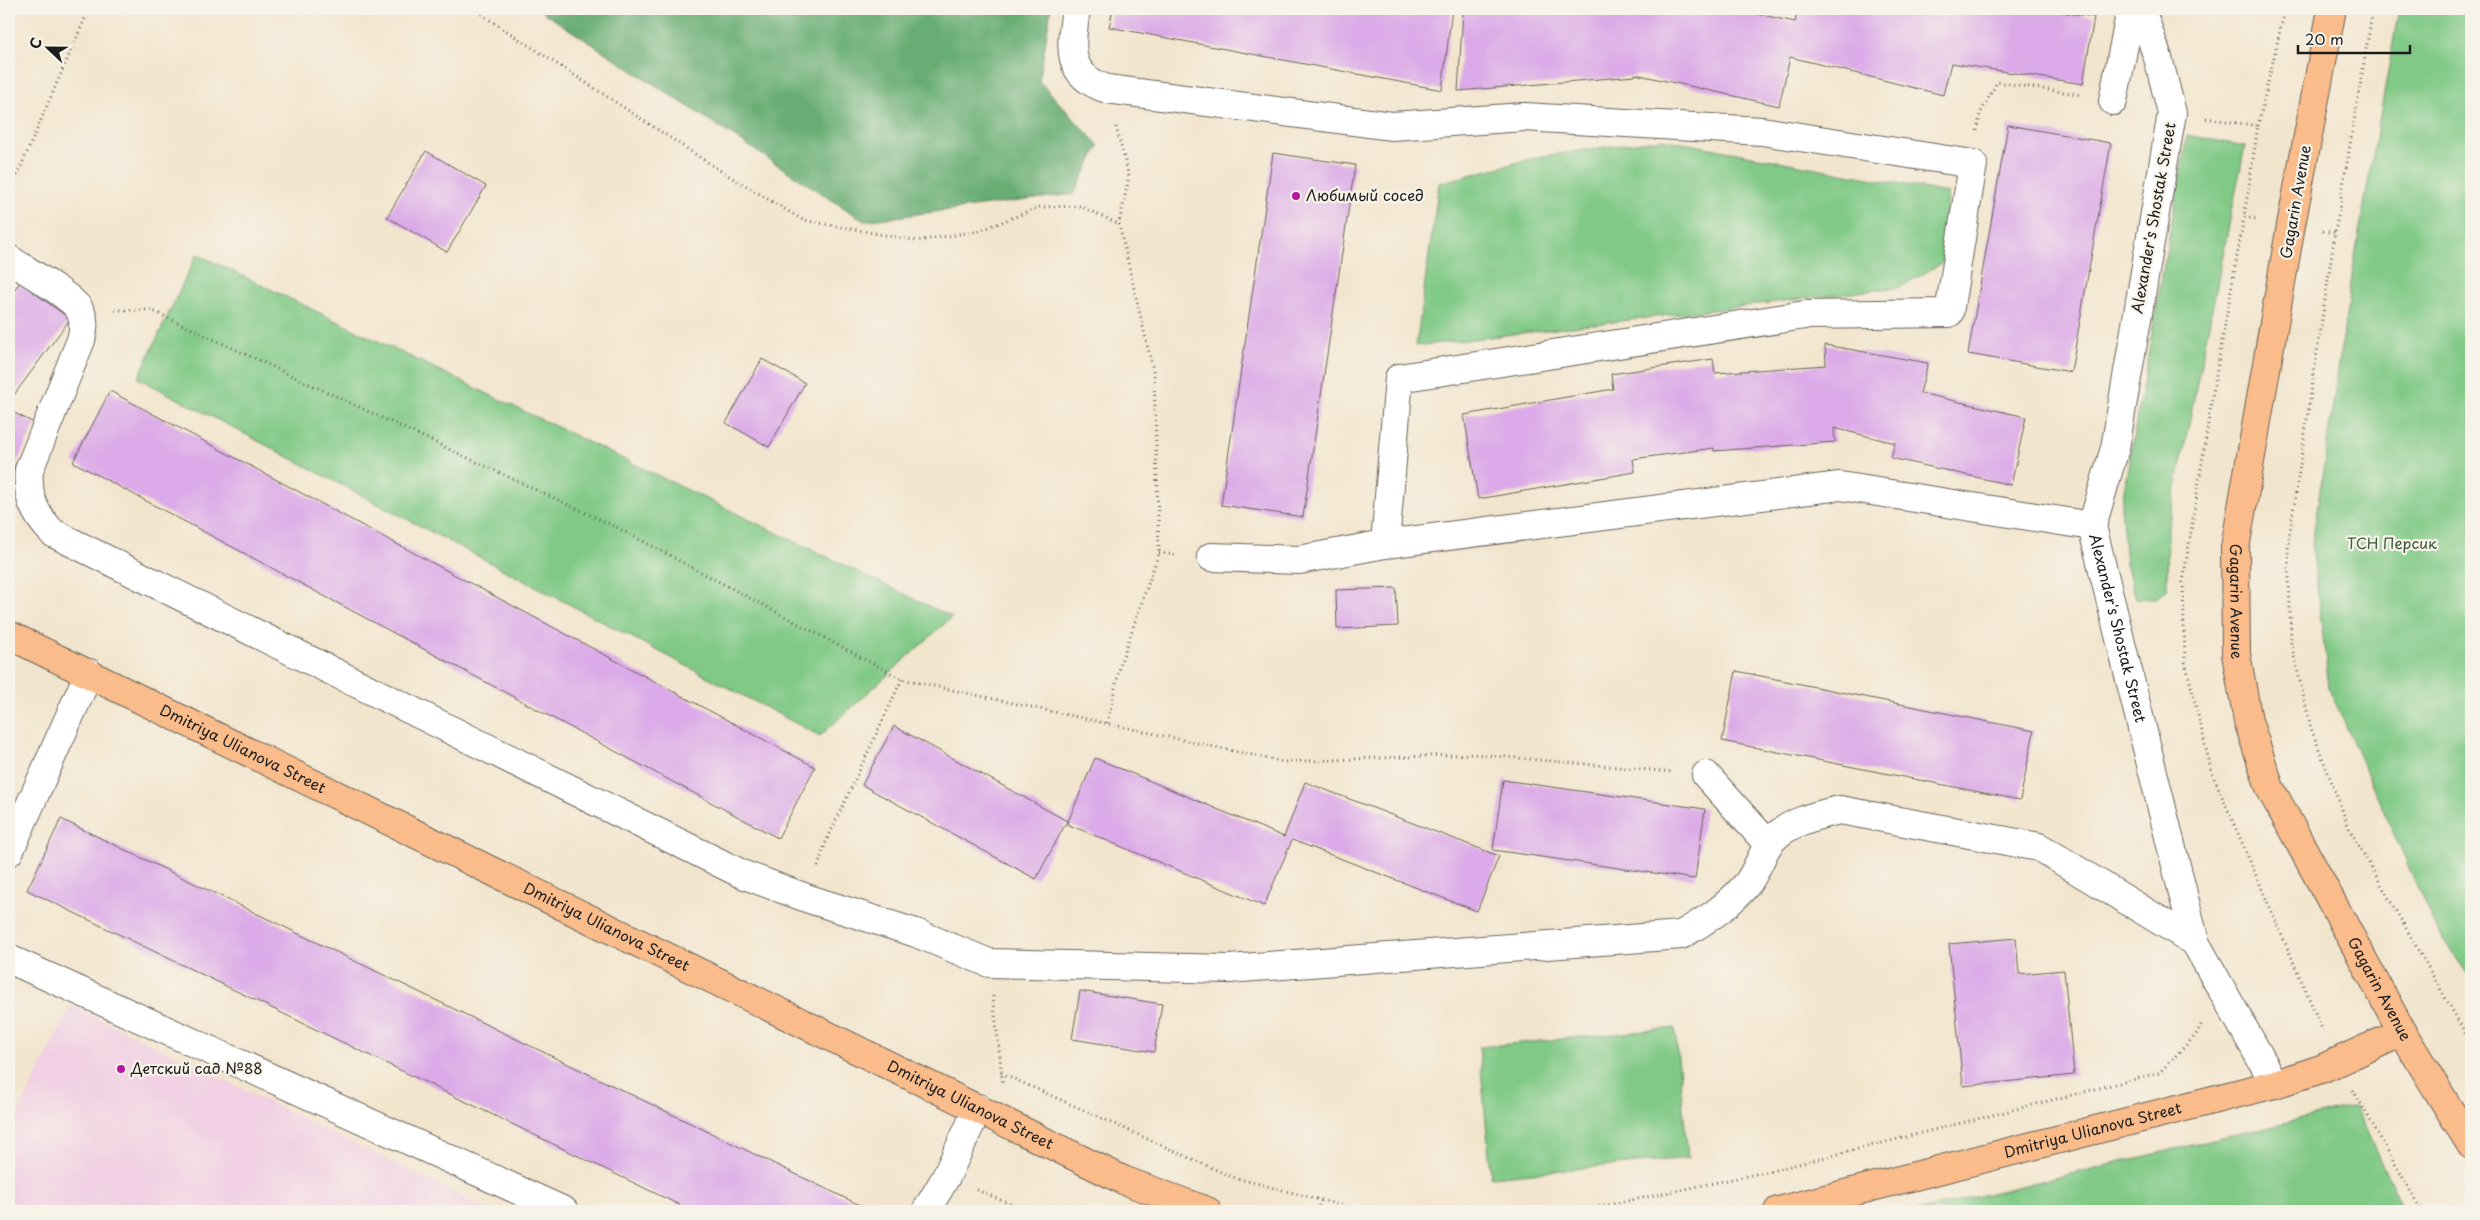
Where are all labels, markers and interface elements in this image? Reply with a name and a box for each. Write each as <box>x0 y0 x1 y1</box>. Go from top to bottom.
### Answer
north arrow <box>22 22 72 72</box>
scale bar <box>2298 22 2410 54</box>
text: 20 m <box>2305 27 2344 50</box>
text: С <box>24 34 47 52</box>
street label: Alexander's Shostak Street <box>2124 120 2181 315</box>
street label: Gagarin Avenue <box>2273 143 2316 260</box>
place label: Любимый сосед <box>1306 183 1424 206</box>
marker: Любимый сосед <box>1290 190 1302 202</box>
street label: Alexander's Shostak Street <box>2084 531 2153 725</box>
park label: ТСН Персик <box>2347 531 2437 554</box>
street label: Gagarin Avenue <box>2225 544 2250 661</box>
street label: Dmitriya Ulianova Street <box>156 697 330 798</box>
street label: Dmitriya Ulianova Street <box>520 875 694 976</box>
street label: Gagarin Avenue <box>2343 932 2418 1044</box>
street label: Dmitriya Ulianova Street <box>884 1053 1058 1154</box>
place label: Детский сад №88 <box>130 1056 263 1079</box>
marker: Детский сад №88 <box>115 1063 127 1075</box>
street label: Dmitriya Ulianova Street <box>2001 1095 2184 1163</box>

